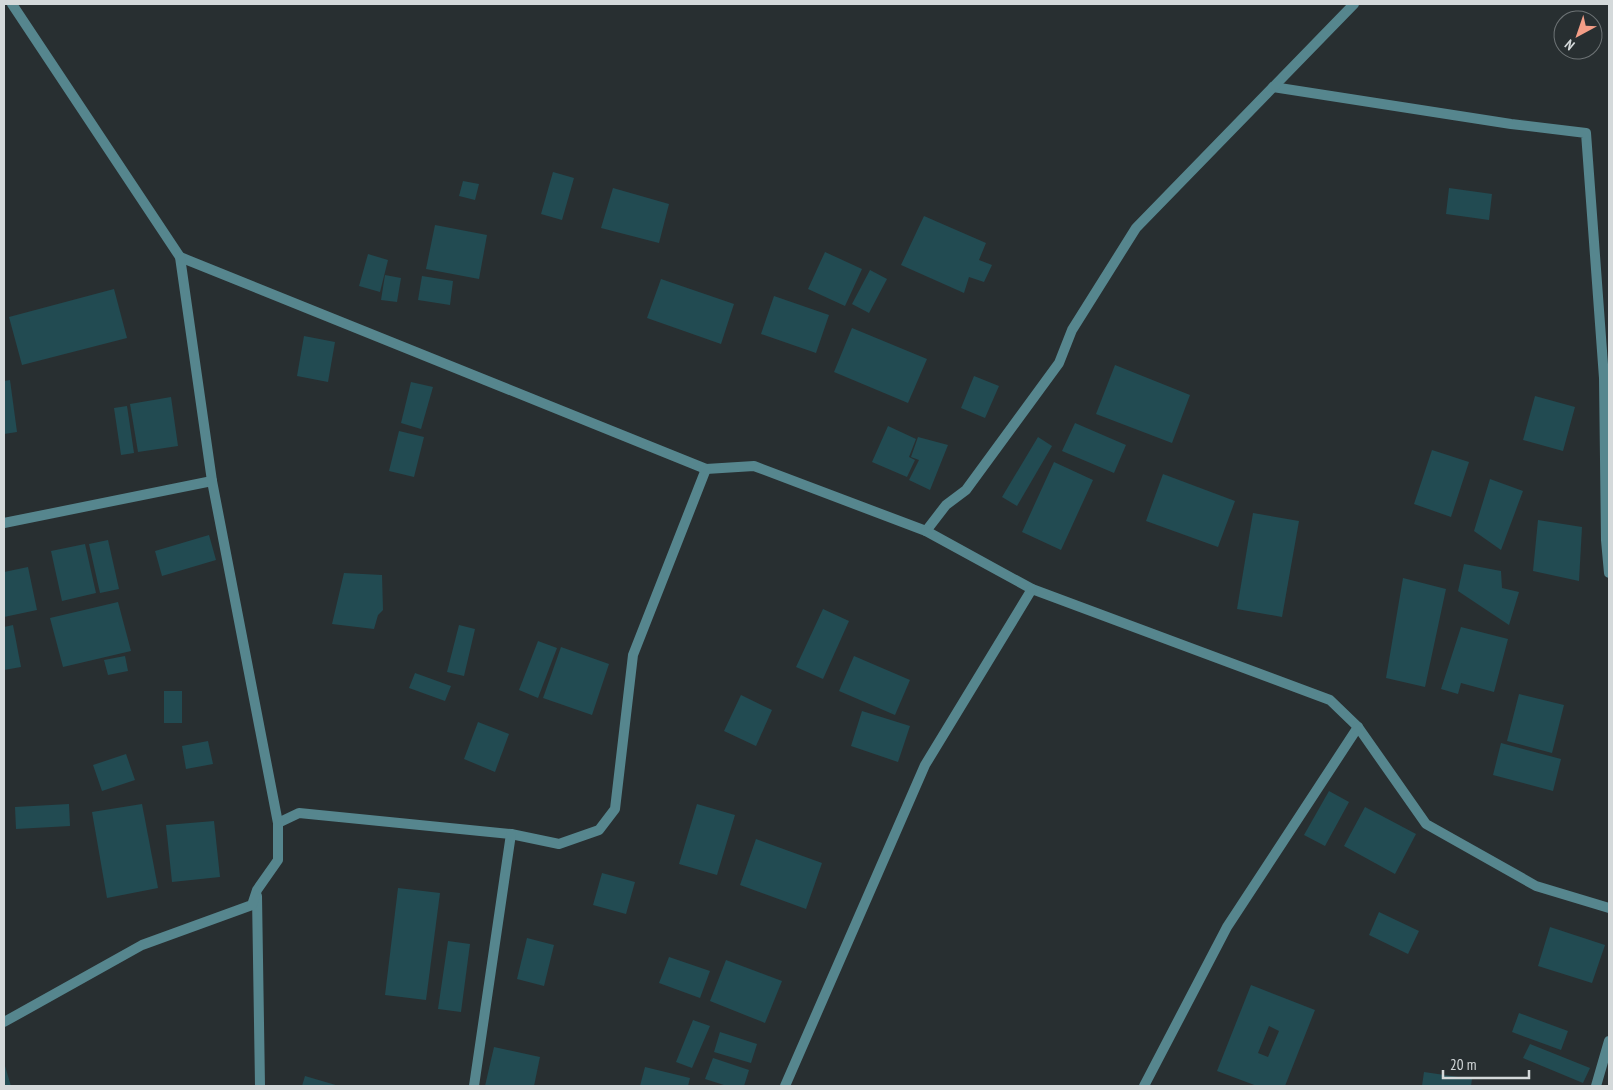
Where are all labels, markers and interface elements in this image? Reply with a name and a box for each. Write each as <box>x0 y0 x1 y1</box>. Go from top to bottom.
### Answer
north arrow <box>1553 10 1603 60</box>
text: N <box>1561 36 1578 54</box>
scale bar <box>1443 1048 1529 1080</box>
text: 20 m <box>1450 1055 1476 1074</box>

